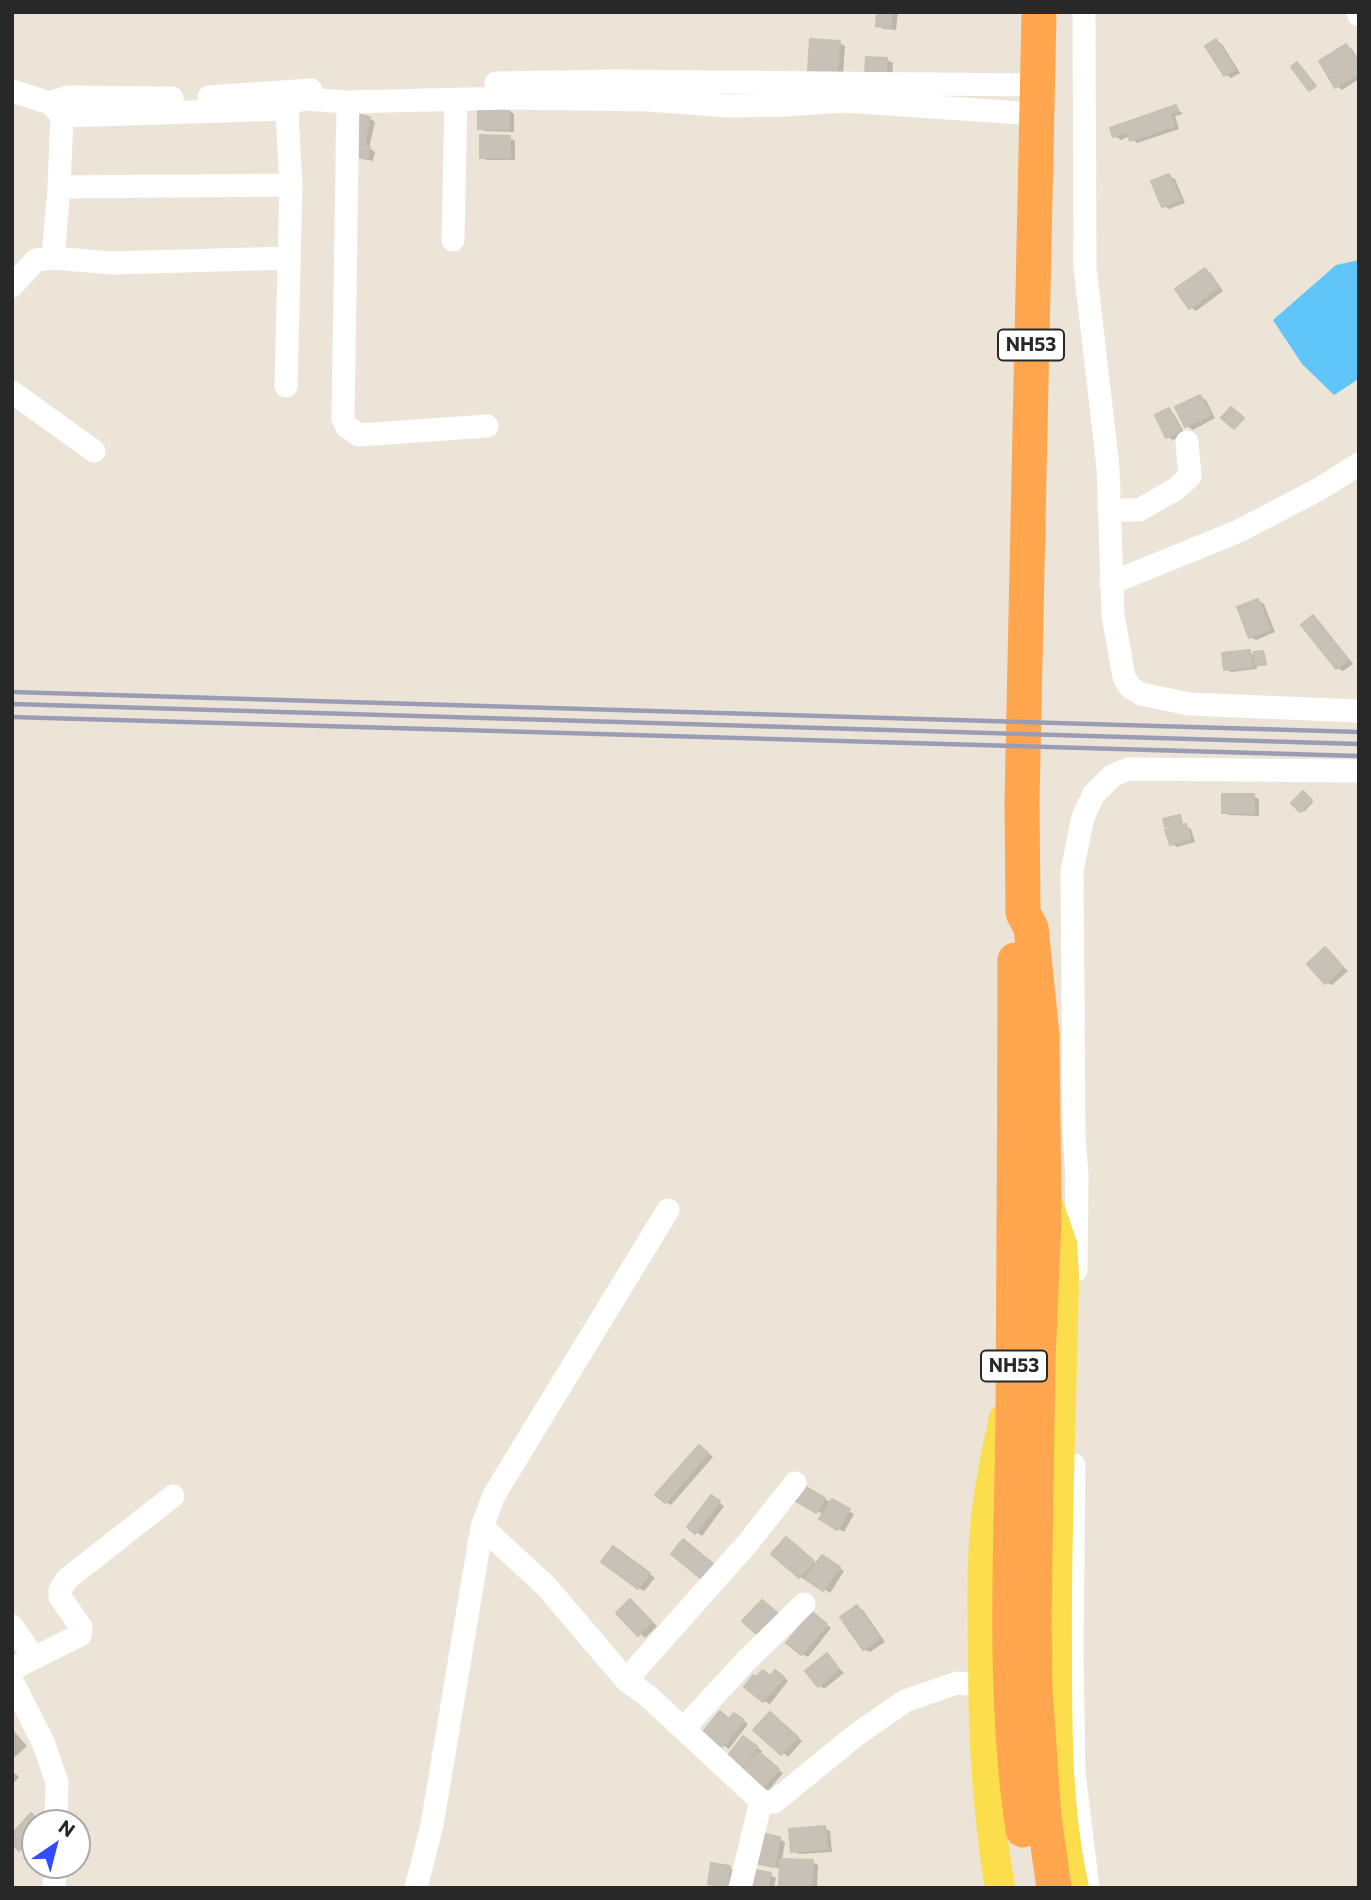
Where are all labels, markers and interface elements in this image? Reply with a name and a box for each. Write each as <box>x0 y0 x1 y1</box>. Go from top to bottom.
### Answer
road number: NH53 <box>998 330 1064 360</box>
road number: NH53 <box>981 1350 1047 1382</box>
north arrow <box>21 1809 91 1879</box>
text: N <box>55 1815 80 1842</box>

